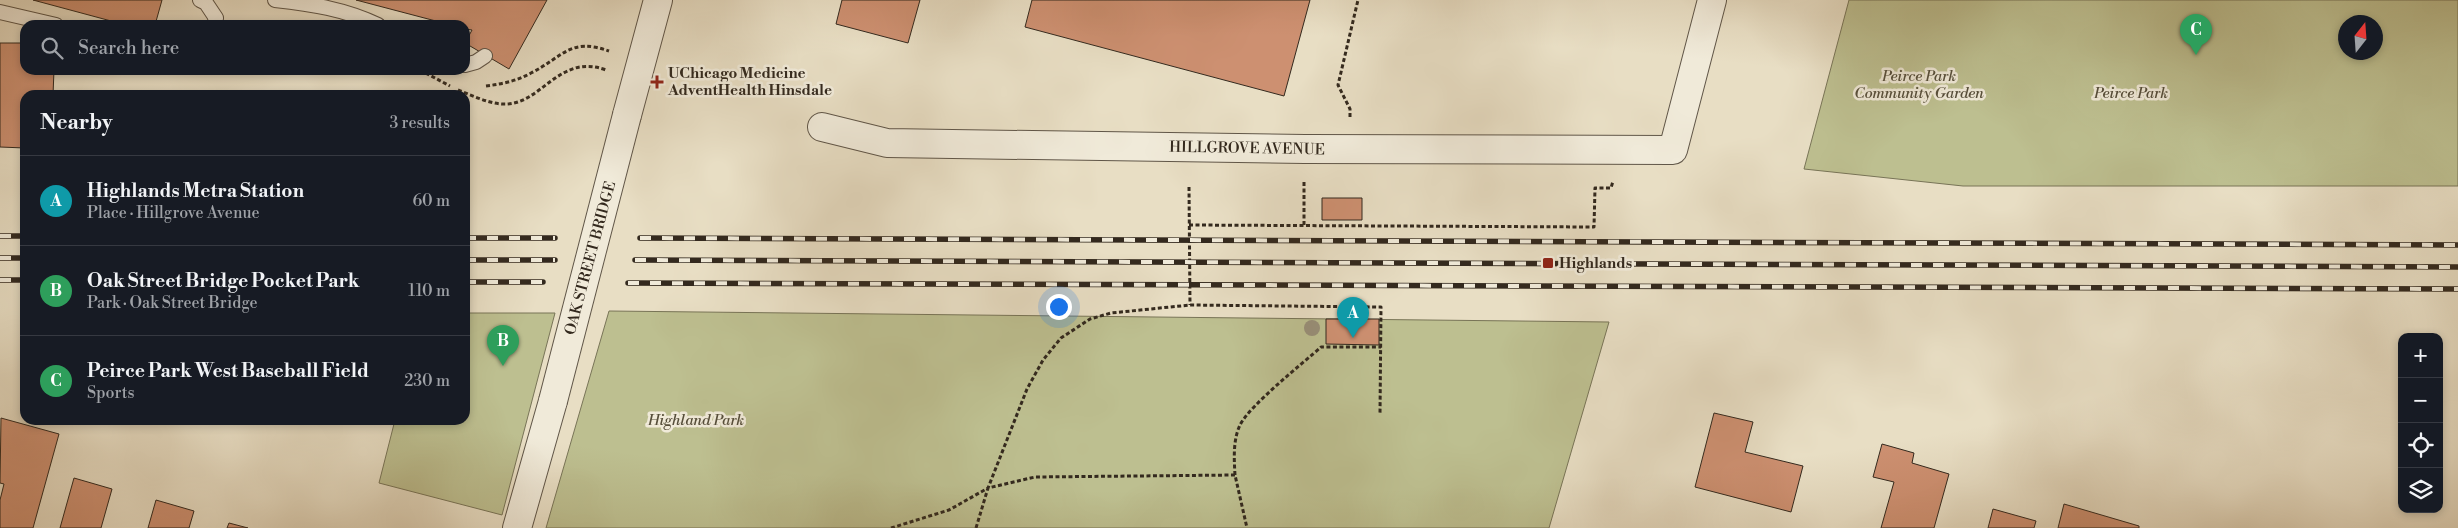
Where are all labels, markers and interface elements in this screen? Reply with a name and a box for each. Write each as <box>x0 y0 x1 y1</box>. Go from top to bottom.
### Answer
pin: C <box>2180 14 2212 55</box>
north arrow <box>2338 15 2383 60</box>
search box <box>20 20 470 75</box>
icon: search <box>38 34 66 62</box>
text: Search here <box>78 36 179 60</box>
place label: UChicago Medicine AdventHealth Hinsdale <box>667 64 832 100</box>
park label: Peirce Park Community Garden <box>1854 67 1984 103</box>
marker: UChicago Medicine AdventHealth Hinsdale <box>650 75 664 89</box>
park label: Peirce Park <box>2093 84 2168 103</box>
text: Nearby <box>40 110 113 136</box>
text: 3 results <box>389 113 450 133</box>
street label: HILLGROVE AVENUE <box>1169 138 1325 159</box>
text: Highlands Metra Station <box>87 179 304 203</box>
street label: OAK STREET BRIDGE <box>561 179 620 337</box>
text: A <box>50 191 62 211</box>
text: 60 m <box>412 191 450 211</box>
text: Place · Hillgrove Avenue <box>87 203 260 223</box>
place label: Highlands <box>1559 254 1632 273</box>
marker: Highlands <box>1541 256 1555 270</box>
text: Oak Street Bridge Pocket Park <box>87 269 360 293</box>
text: B <box>50 281 62 301</box>
text: 110 m <box>408 281 450 301</box>
text: Park · Oak Street Bridge <box>87 293 258 313</box>
your location <box>1046 294 1072 320</box>
pin: A <box>1337 297 1369 338</box>
pin: B <box>487 325 519 366</box>
map controls <box>2398 333 2443 513</box>
button: + <box>2398 333 2443 378</box>
text: Peirce Park West Baseball Field <box>87 359 369 383</box>
text: C <box>50 371 62 391</box>
text: 230 m <box>404 371 450 391</box>
button: − <box>2398 378 2443 423</box>
text: Sports <box>87 383 134 403</box>
park label: Highland Park <box>647 411 744 430</box>
button: locate <box>2398 423 2443 468</box>
button: layers <box>2398 468 2443 513</box>

